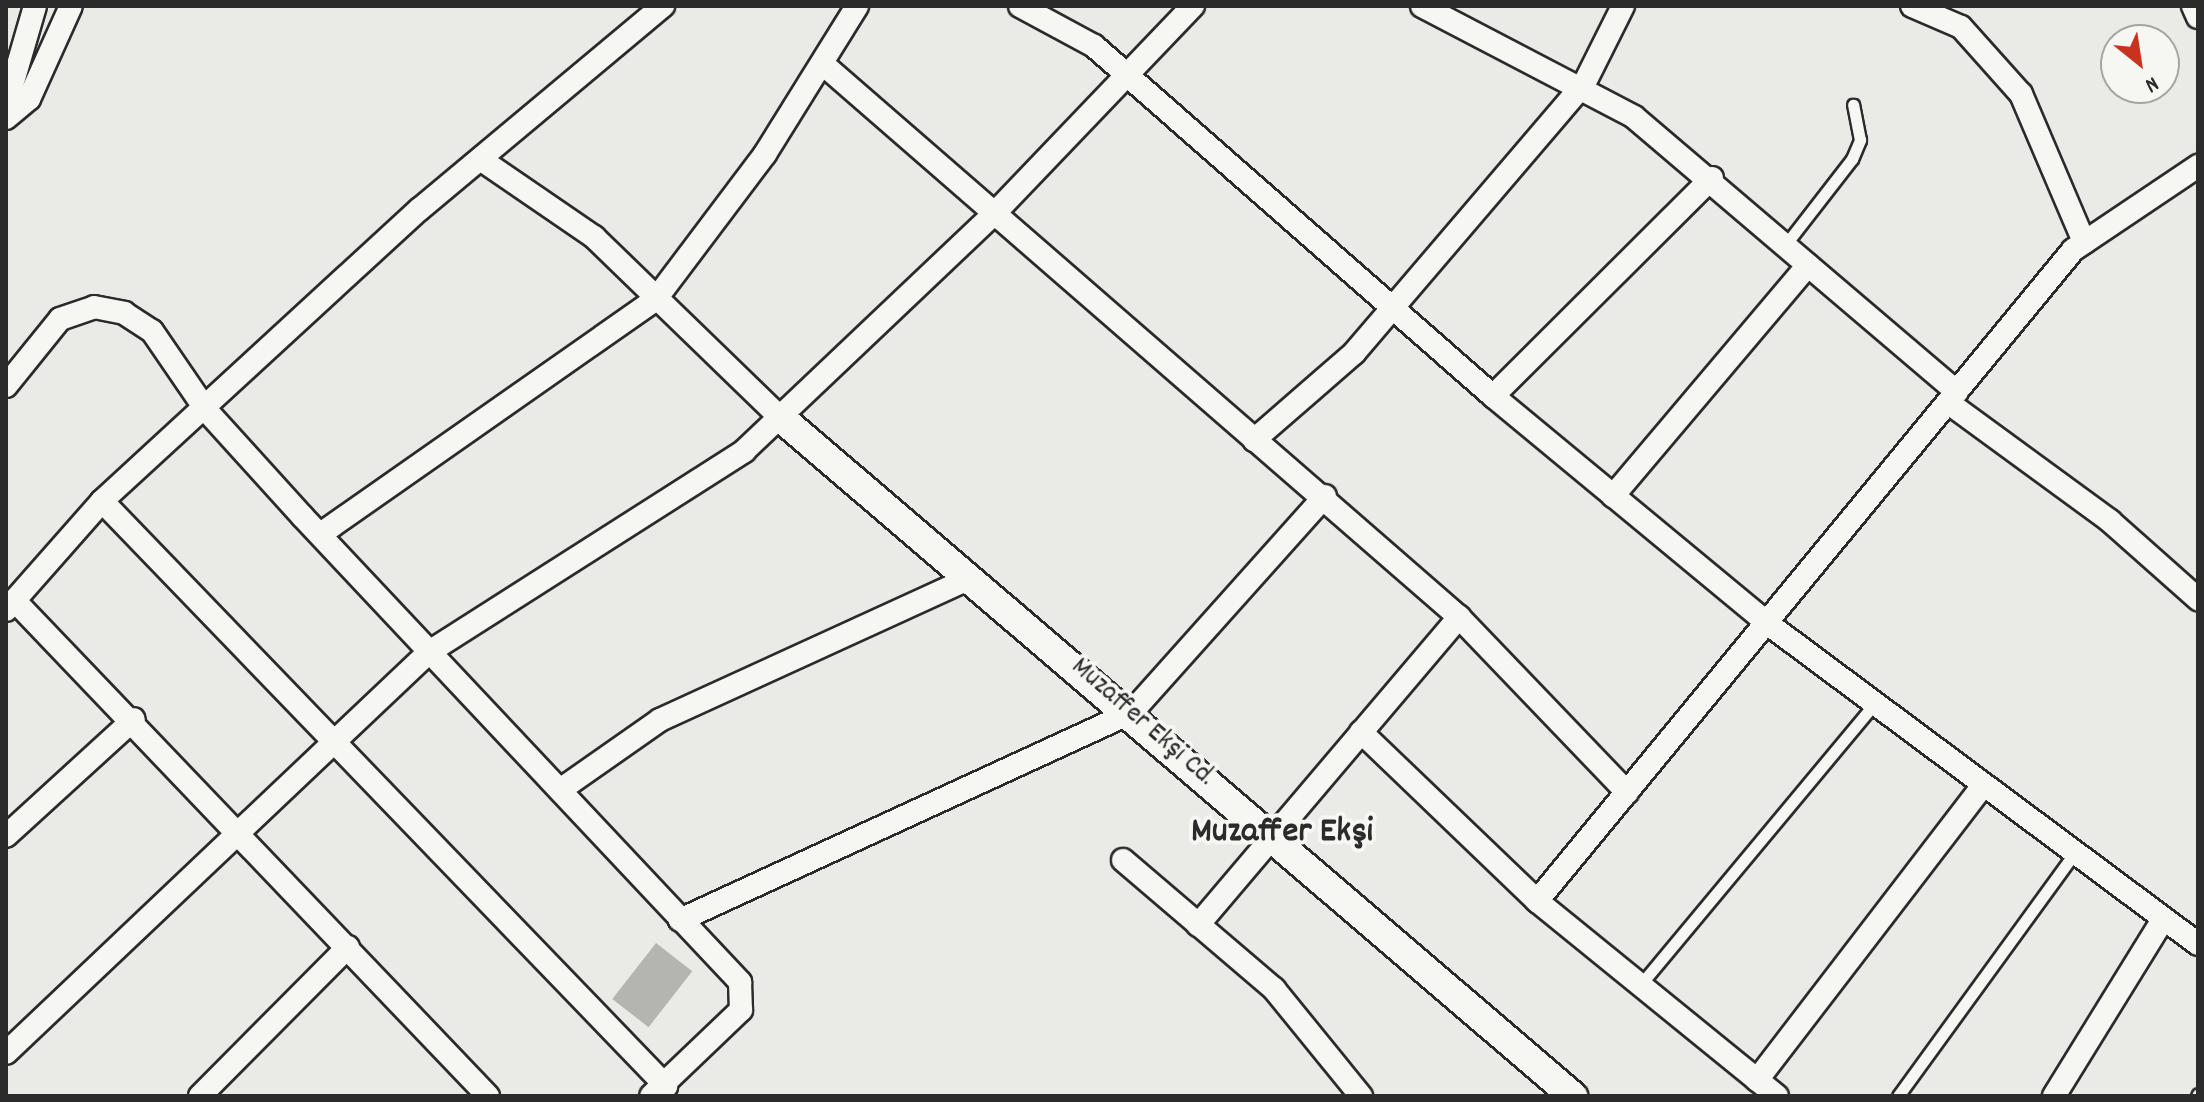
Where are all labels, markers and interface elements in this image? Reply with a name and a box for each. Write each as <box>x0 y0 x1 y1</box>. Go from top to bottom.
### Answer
north arrow <box>2100 24 2180 104</box>
text: N <box>2139 67 2164 100</box>
street label: Muzaffer Ekşi Cd. <box>1063 651 1221 795</box>
district label: Muzaffer Ekşi <box>1191 812 1373 856</box>

